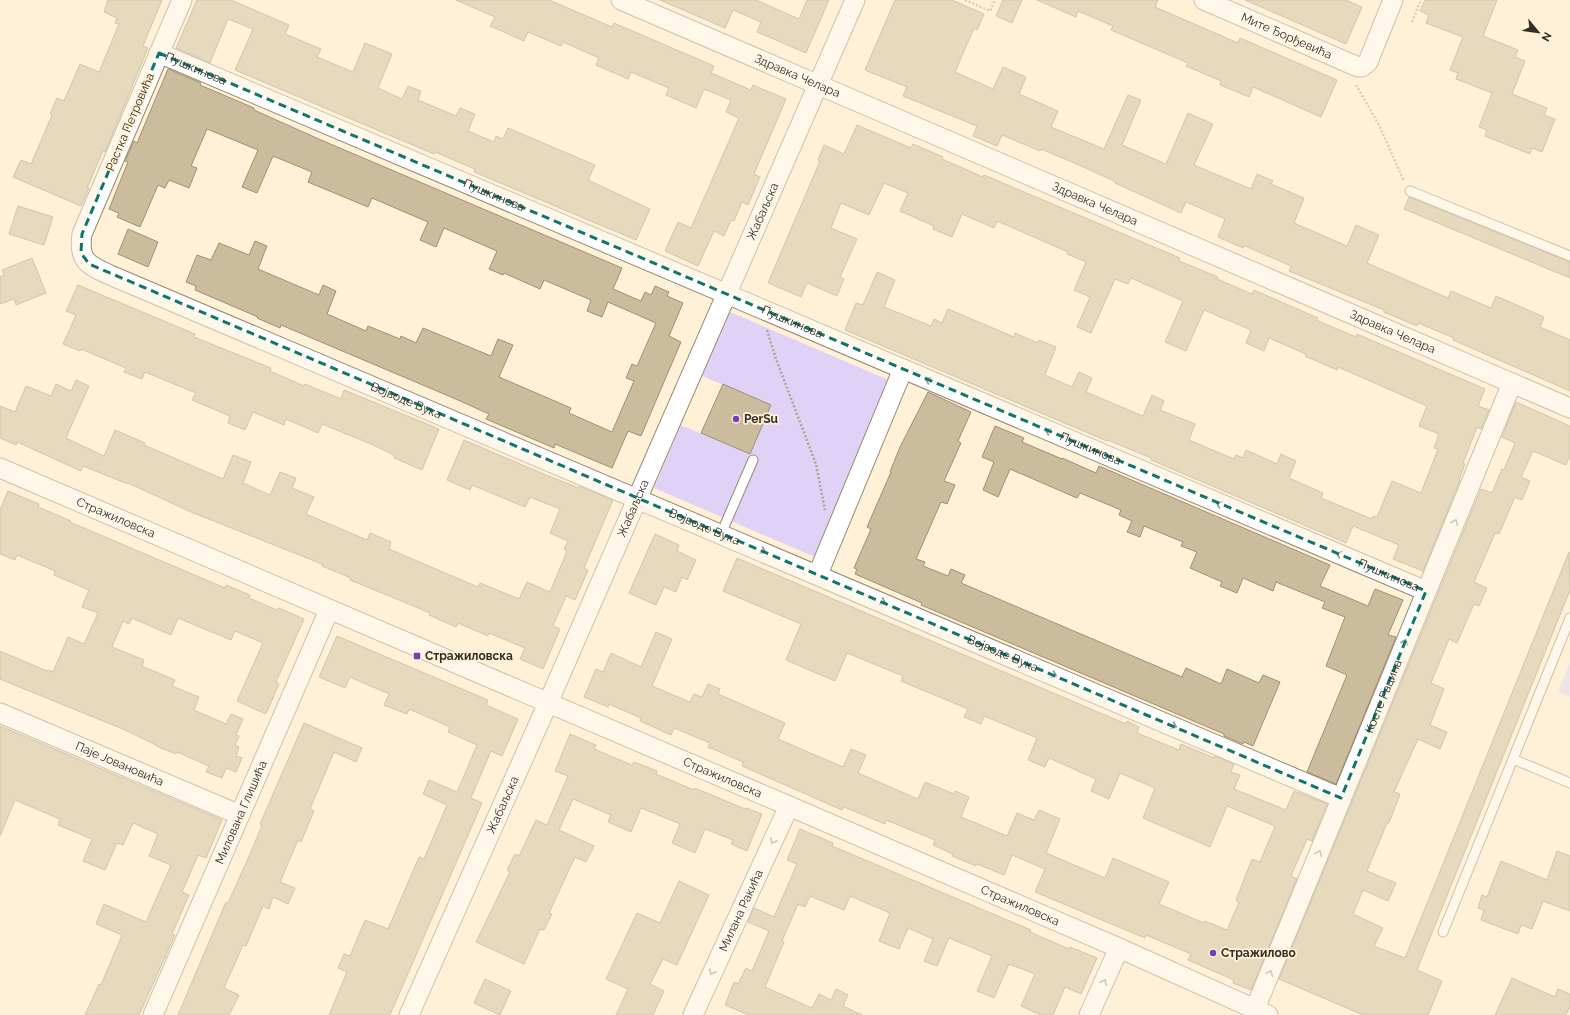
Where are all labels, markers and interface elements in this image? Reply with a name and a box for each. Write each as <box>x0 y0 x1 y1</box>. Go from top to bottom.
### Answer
street label: Мите Ђорђевића <box>1239 10 1334 62</box>
north arrow <box>1518 12 1558 52</box>
text: N <box>1539 30 1554 43</box>
street label: Пушкинова <box>163 49 229 88</box>
street label: Здравка Челара <box>753 51 842 100</box>
street label: Растка Петровића <box>103 71 157 173</box>
street label: Пушкинова <box>461 176 527 214</box>
street label: Здравка Челара <box>1050 179 1140 228</box>
street label: Жабаљска <box>744 181 781 242</box>
street label: Пушкинова <box>760 303 825 341</box>
street label: Здравка Челара <box>1348 307 1438 356</box>
one-way arrow <box>925 377 933 385</box>
street label: Војводе Вука <box>368 379 444 422</box>
place label: PerSu <box>744 412 778 426</box>
marker: PerSu <box>731 414 741 424</box>
one-way arrow <box>1044 428 1052 436</box>
street label: Пушкинова <box>1058 429 1123 468</box>
street label: Жабаљска <box>614 477 652 539</box>
street label: Стражиловска <box>74 495 157 541</box>
one-way arrow <box>1216 500 1223 508</box>
street label: Војводе Вука <box>667 506 742 548</box>
one-way arrow <box>1450 518 1458 525</box>
one-way arrow <box>760 547 767 555</box>
one-way arrow <box>1335 551 1342 559</box>
street label: Пушкинова <box>1356 556 1421 594</box>
one-way arrow <box>879 597 887 605</box>
street label: Војводе Вука <box>965 632 1040 675</box>
one-way arrow <box>1401 638 1409 645</box>
place label: Стражиловска <box>425 649 513 663</box>
marker: Стражиловска <box>412 651 422 661</box>
street label: Косте Рацина <box>1362 657 1405 735</box>
one-way arrow <box>1050 670 1058 678</box>
one-way arrow <box>1169 721 1177 729</box>
street label: Паје Јовановића <box>73 739 166 789</box>
street label: Стражиловска <box>681 754 764 801</box>
street label: Милована Глишића <box>212 758 270 866</box>
street label: Жабаљска <box>484 774 521 836</box>
one-way arrow <box>769 837 777 844</box>
one-way arrow <box>1314 849 1322 857</box>
street label: Милана Ракића <box>716 867 766 954</box>
street label: Стражиловска <box>979 882 1062 929</box>
place label: Стражилово <box>1221 946 1296 960</box>
marker: Стражилово <box>1208 948 1218 958</box>
one-way arrow <box>709 968 717 975</box>
one-way arrow <box>1265 970 1273 977</box>
one-way arrow <box>1099 978 1107 986</box>

